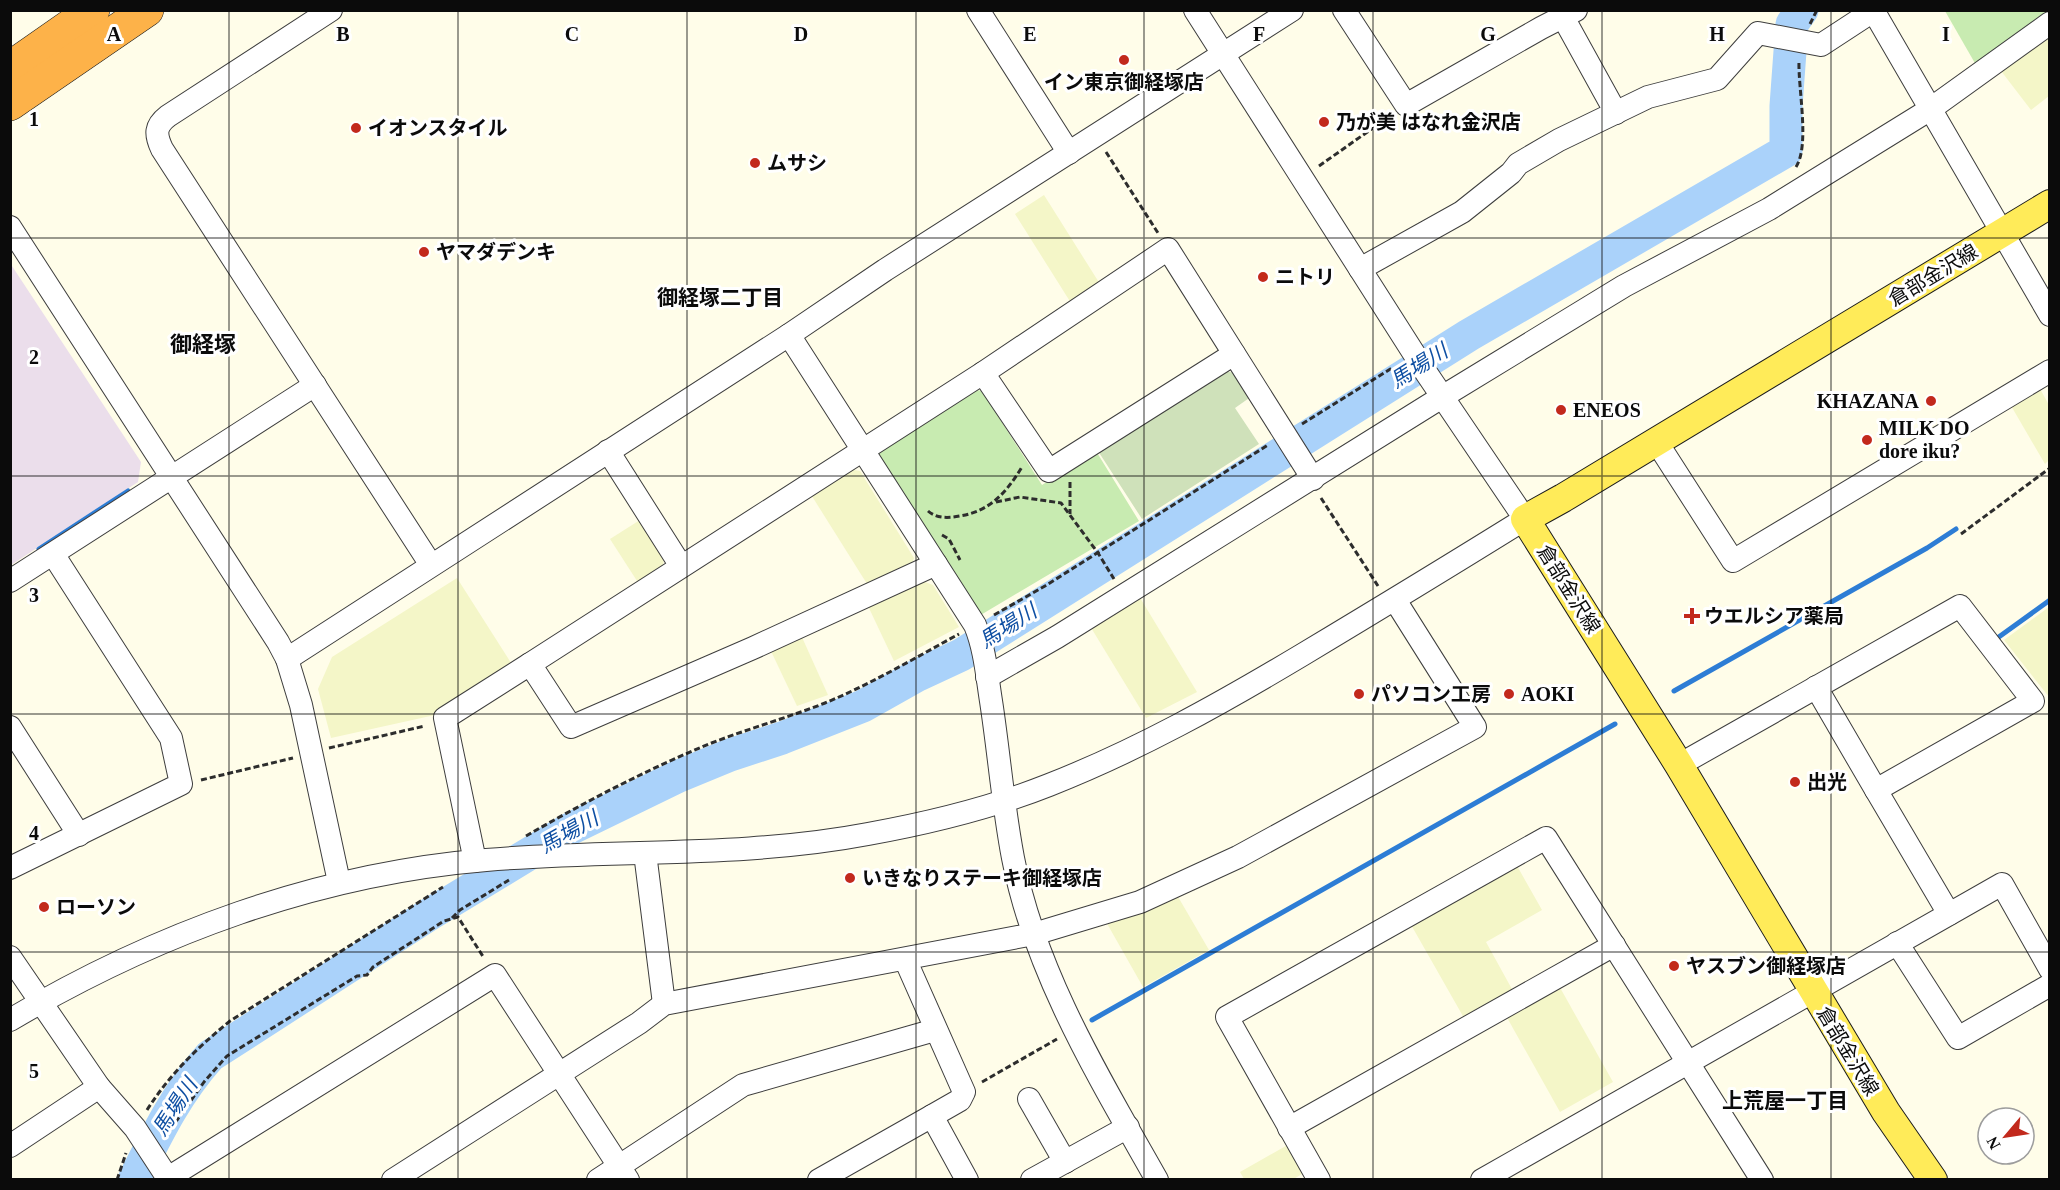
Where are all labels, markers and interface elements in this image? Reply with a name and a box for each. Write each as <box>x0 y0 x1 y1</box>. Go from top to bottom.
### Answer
text: A <box>107 23 122 45</box>
text: B <box>336 23 350 45</box>
text: C <box>565 23 579 45</box>
text: D <box>794 23 808 45</box>
text: E <box>1023 23 1037 45</box>
text: F <box>1253 23 1265 45</box>
text: G <box>1480 23 1496 45</box>
text: H <box>1709 23 1725 45</box>
text: I <box>1942 23 1950 45</box>
marker: イン東京御経塚店 <box>1117 53 1131 67</box>
place label: イン東京御経塚店 <box>1044 71 1204 93</box>
text: 1 <box>29 108 39 130</box>
place label: 乃が美 はなれ金沢店 <box>1336 111 1521 133</box>
marker: 乃が美 はなれ金沢店 <box>1317 115 1331 129</box>
place label: イオンスタイル <box>368 117 508 139</box>
marker: イオンスタイル <box>349 121 363 135</box>
place label: ムサシ <box>767 152 827 174</box>
marker: ムサシ <box>748 156 762 170</box>
street label: 倉部金沢線 <box>1884 240 1982 310</box>
place label: ヤマダデンキ <box>436 241 556 263</box>
marker: ヤマダデンキ <box>417 245 431 259</box>
place label: ニトリ <box>1275 266 1335 288</box>
marker: ニトリ <box>1256 270 1270 284</box>
district label: 御経塚二丁目 <box>657 286 783 310</box>
district label: 御経塚 <box>170 332 236 357</box>
water label: 馬場川 <box>1386 338 1454 393</box>
text: 2 <box>29 346 39 368</box>
place label: KHAZANA <box>1817 390 1920 412</box>
marker: KHAZANA <box>1924 394 1938 408</box>
place label: ENEOS <box>1573 399 1641 421</box>
marker: ENEOS <box>1554 403 1568 417</box>
place label: MILK DO dore iku? <box>1879 417 1970 462</box>
marker: MILK DO dore iku? <box>1860 433 1874 447</box>
street label: 倉部金沢線 <box>1533 541 1605 637</box>
text: 3 <box>29 584 39 606</box>
water label: 馬場川 <box>975 598 1043 653</box>
place label: ウエルシア薬局 <box>1704 605 1844 627</box>
marker: ウエルシア薬局 <box>1685 609 1699 623</box>
place label: パソコン工房 <box>1371 683 1491 705</box>
place label: AOKI <box>1521 683 1575 705</box>
marker: パソコン工房 <box>1352 687 1366 701</box>
marker: AOKI <box>1502 687 1516 701</box>
place label: 出光 <box>1807 771 1847 793</box>
marker: 出光 <box>1788 775 1802 789</box>
water label: 馬場川 <box>536 805 604 858</box>
text: 4 <box>29 822 39 844</box>
place label: いきなりステーキ御経塚店 <box>862 867 1102 889</box>
marker: いきなりステーキ御経塚店 <box>843 871 857 885</box>
place label: ローソン <box>56 896 136 918</box>
marker: ローソン <box>37 900 51 914</box>
place label: ヤスブン御経塚店 <box>1686 955 1846 977</box>
marker: ヤスブン御経塚店 <box>1667 959 1681 973</box>
street label: 倉部金沢線 <box>1813 1002 1883 1100</box>
text: 5 <box>29 1060 39 1082</box>
water label: 馬場川 <box>148 1072 203 1140</box>
district label: 上荒屋一丁目 <box>1722 1089 1848 1113</box>
north arrow <box>1976 1106 2036 1166</box>
text: N <box>1983 1133 2004 1152</box>

